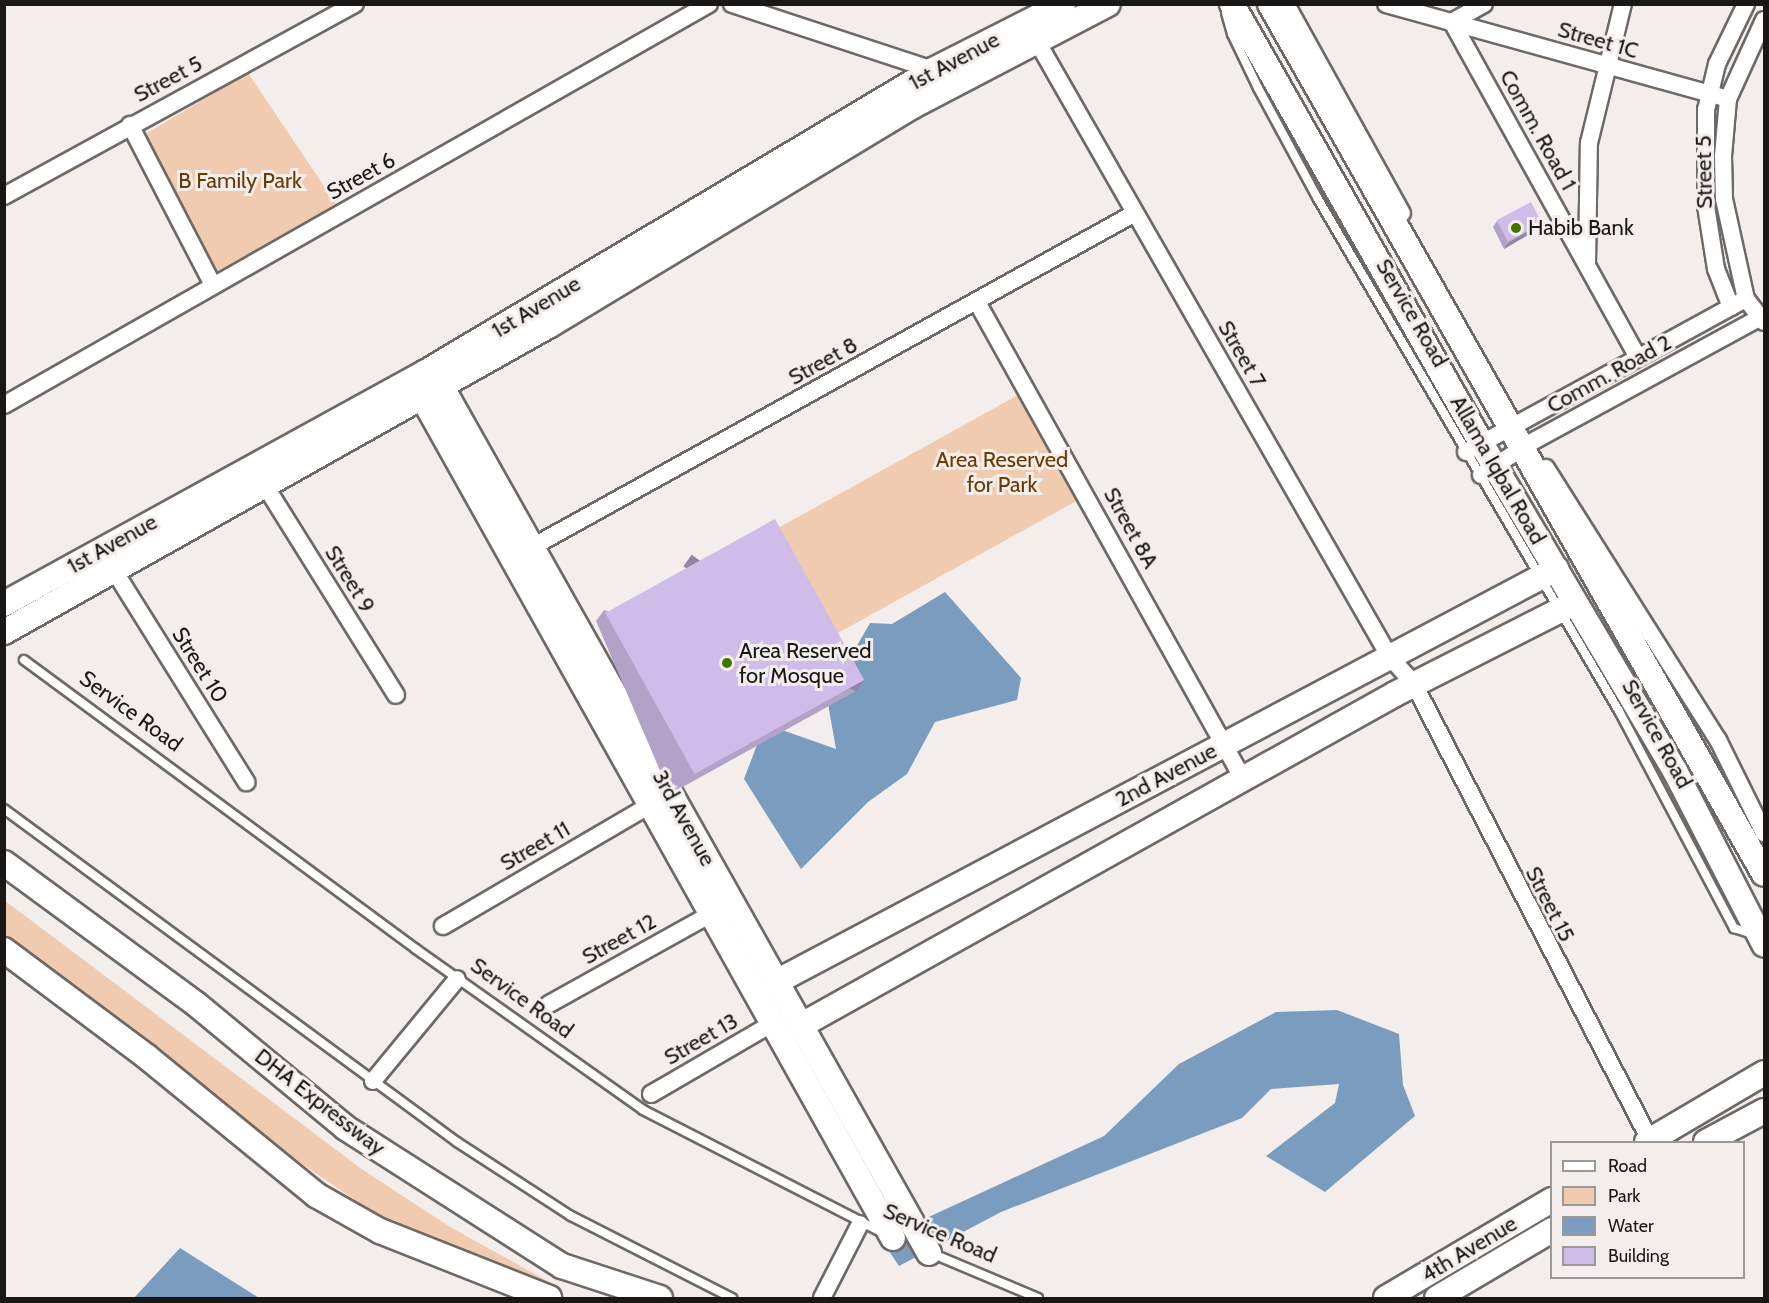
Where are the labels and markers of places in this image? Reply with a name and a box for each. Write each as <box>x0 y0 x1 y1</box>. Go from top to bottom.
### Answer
place label: Habib Bank <box>1528 215 1634 241</box>
marker: Habib Bank <box>1509 221 1523 235</box>
place label: Area Reserved for Mosque <box>739 637 872 688</box>
marker: Area Reserved for Mosque <box>720 656 734 670</box>

